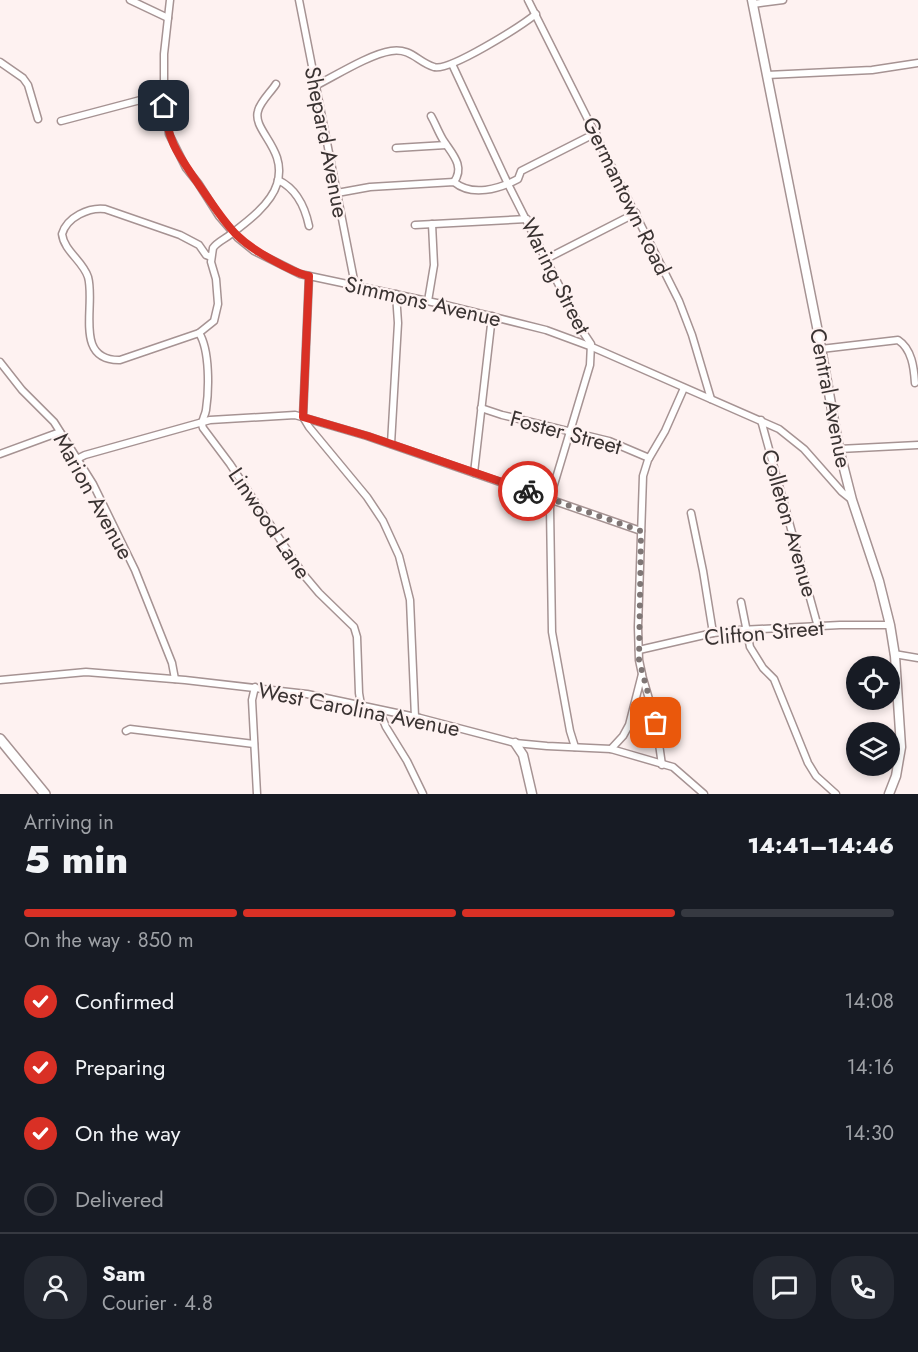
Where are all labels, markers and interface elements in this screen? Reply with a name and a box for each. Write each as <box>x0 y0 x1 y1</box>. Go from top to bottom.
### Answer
street label: Shepard Avenue <box>297 64 357 220</box>
pin <box>138 80 189 131</box>
icon: home <box>147 89 180 122</box>
street label: Germantown Road <box>575 111 679 281</box>
street label: Waring Street <box>513 212 599 340</box>
street label: Simmons Avenue <box>342 267 504 335</box>
street label: Central Avenue <box>802 325 860 471</box>
street label: Foster Street <box>507 402 626 462</box>
street label: Marion Avenue <box>46 427 142 565</box>
street label: Colleton Avenue <box>754 445 826 601</box>
street label: Linwood Lane <box>221 461 319 585</box>
courier <box>498 461 558 521</box>
icon: bike <box>512 475 545 508</box>
street label: Clifton Street <box>703 611 826 653</box>
map controls <box>846 656 900 776</box>
button: locate <box>846 656 900 710</box>
street label: West Carolina Avenue <box>255 674 463 744</box>
pin <box>630 697 681 748</box>
icon: bag <box>639 706 672 739</box>
button: layers <box>846 722 900 776</box>
text: Arriving in <box>24 808 114 837</box>
text: 14:41–14:46 <box>747 829 894 861</box>
text: 5 min <box>24 831 128 888</box>
text: On the way · 850 m <box>24 926 194 955</box>
icon: check <box>24 985 57 1018</box>
text: Confirmed <box>75 985 174 1017</box>
text: 14:08 <box>844 987 894 1016</box>
icon: check <box>24 1051 57 1084</box>
text: Preparing <box>75 1051 166 1083</box>
text: 14:16 <box>847 1053 894 1082</box>
icon: check <box>24 1117 57 1150</box>
text: On the way <box>75 1117 180 1149</box>
text: 14:30 <box>844 1119 894 1148</box>
text: Delivered <box>75 1183 164 1215</box>
button: person <box>24 1256 87 1319</box>
button: chat <box>753 1256 816 1319</box>
button: phone <box>831 1256 894 1319</box>
text: Sam <box>102 1257 146 1289</box>
text: Courier · 4.8 <box>102 1289 213 1318</box>

